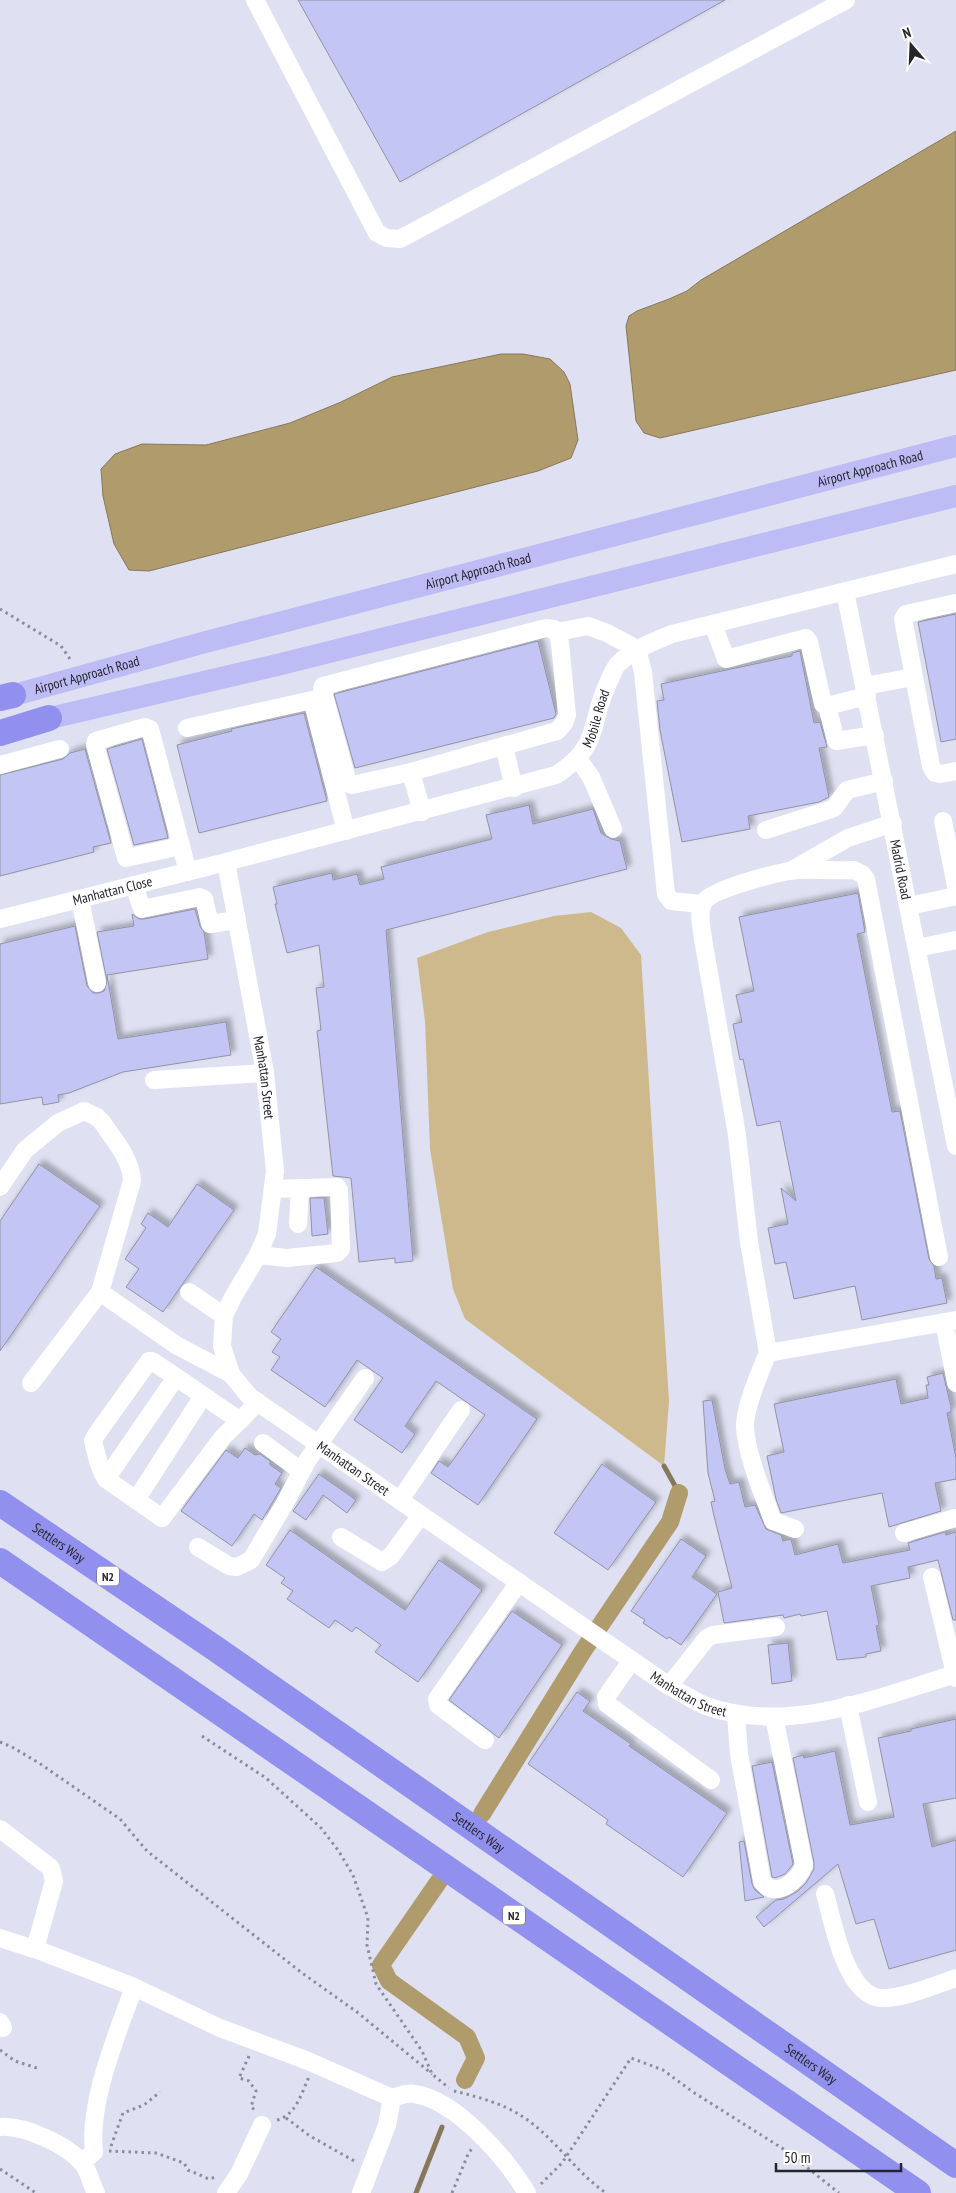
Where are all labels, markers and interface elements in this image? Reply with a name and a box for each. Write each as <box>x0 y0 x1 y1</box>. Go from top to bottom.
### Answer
north arrow <box>886 20 936 70</box>
text: N <box>900 23 913 42</box>
street label: Airport Approach Road <box>815 446 925 491</box>
street label: Airport Approach Road <box>423 548 533 593</box>
street label: Airport Approach Road <box>32 652 142 698</box>
street label: Mobile Road <box>578 687 613 751</box>
street label: Madrid Road <box>886 838 915 901</box>
street label: Manhattan Close <box>71 872 154 909</box>
street label: Manhattan Street <box>249 1034 279 1120</box>
street label: Manhattan Street <box>314 1437 393 1499</box>
street label: Settlers Way <box>29 1519 89 1567</box>
road number: N2 <box>97 1566 119 1585</box>
street label: Manhattan Street <box>647 1667 729 1721</box>
street label: Settlers Way <box>449 1808 509 1857</box>
road number: N2 <box>503 1906 525 1924</box>
street label: Settlers Way <box>781 2039 841 2089</box>
scale bar <box>776 2140 901 2172</box>
text: 50 m <box>784 2148 810 2167</box>

